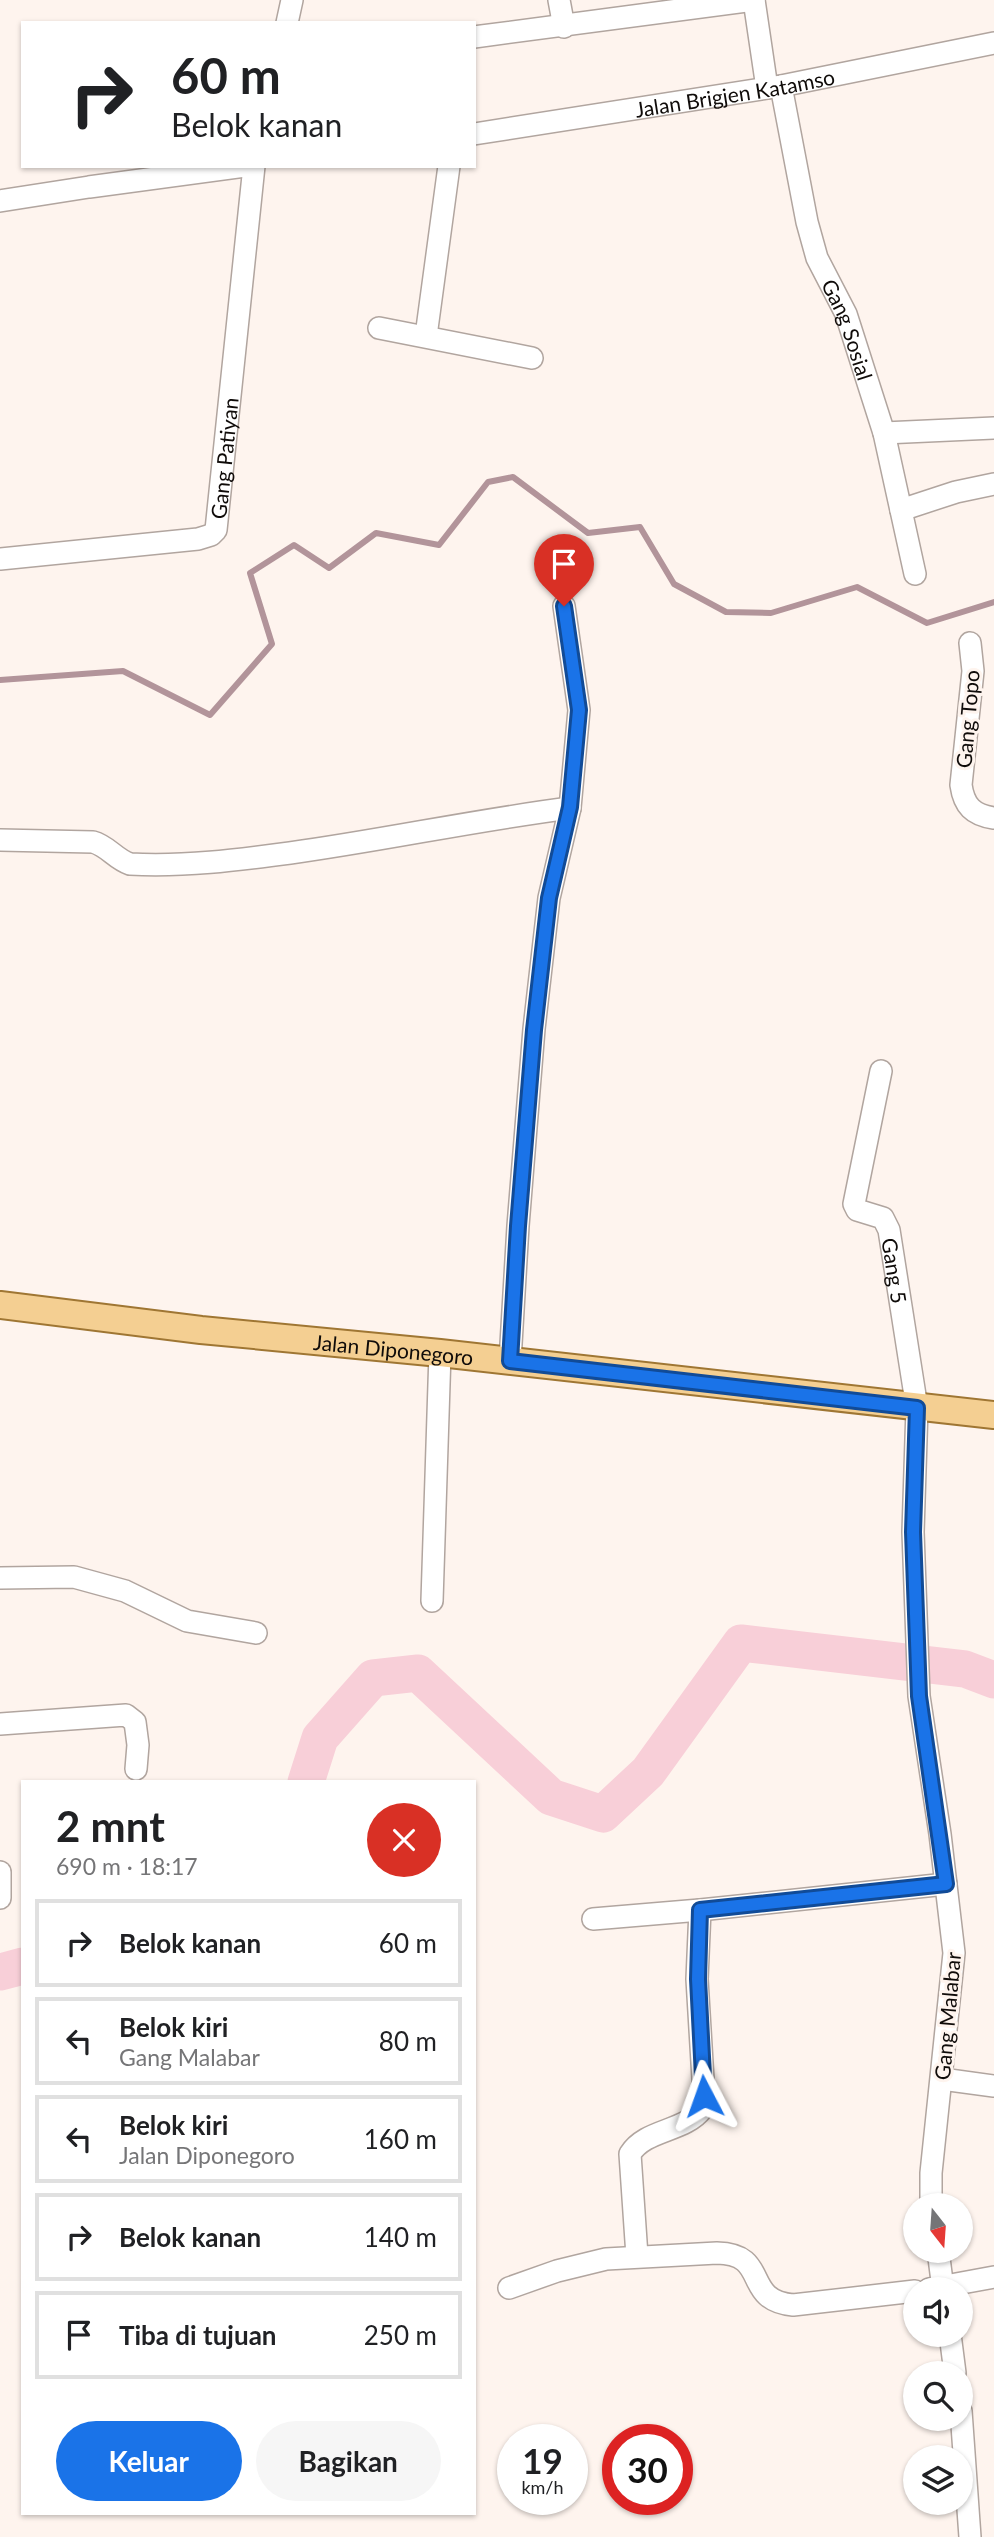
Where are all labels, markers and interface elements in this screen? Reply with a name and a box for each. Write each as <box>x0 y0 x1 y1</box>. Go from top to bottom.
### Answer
text: 60 m <box>171 46 281 104</box>
icon: right <box>56 49 147 140</box>
street label: Jalan Brigjen Katamso <box>633 63 837 121</box>
text: Belok kanan <box>171 105 342 144</box>
street label: Gang Sosial <box>817 274 879 383</box>
street label: Gang Patiyan <box>205 396 242 520</box>
pin <box>534 534 594 606</box>
icon: arrive <box>545 545 583 583</box>
street label: Gang Topo <box>950 669 984 769</box>
street label: Gang 5 <box>878 1236 913 1305</box>
street label: Jalan Diponegoro <box>312 1328 475 1369</box>
text: 2 mnt <box>56 1801 165 1851</box>
button: close <box>367 1803 441 1877</box>
text: 690 m · 18:17 <box>56 1852 198 1880</box>
icon: right <box>60 1924 98 1962</box>
text: Belok kanan <box>119 1927 261 1959</box>
text: 60 m <box>379 1927 437 1959</box>
street label: Gang Malabar <box>929 1951 965 2081</box>
text: Belok kiri <box>119 2011 228 2043</box>
icon: left <box>60 2022 98 2060</box>
text: 80 m <box>379 2025 437 2057</box>
text: Gang Malabar <box>119 2043 260 2071</box>
position arrow <box>667 2059 741 2133</box>
text: Belok kiri <box>119 2109 228 2141</box>
icon: left <box>60 2120 98 2158</box>
text: 160 m <box>364 2123 437 2155</box>
text: Jalan Diponegoro <box>119 2141 295 2169</box>
north arrow <box>903 2193 973 2263</box>
map controls <box>903 2193 973 2515</box>
icon: right <box>60 2218 98 2256</box>
text: Belok kanan <box>119 2221 261 2253</box>
text: 140 m <box>364 2221 437 2253</box>
button: sound <box>903 2277 973 2347</box>
icon: arrive <box>60 2316 98 2354</box>
text: Tiba di tujuan <box>119 2319 277 2351</box>
text: 250 m <box>364 2319 437 2351</box>
button: search <box>903 2361 973 2431</box>
button: Keluar <box>56 2421 242 2501</box>
button: Bagikan <box>256 2421 441 2501</box>
speed limit sign: 30 <box>602 2424 693 2515</box>
text: 19 <box>522 2439 563 2481</box>
button: layers <box>903 2445 973 2515</box>
text: km/h <box>521 2476 564 2498</box>

